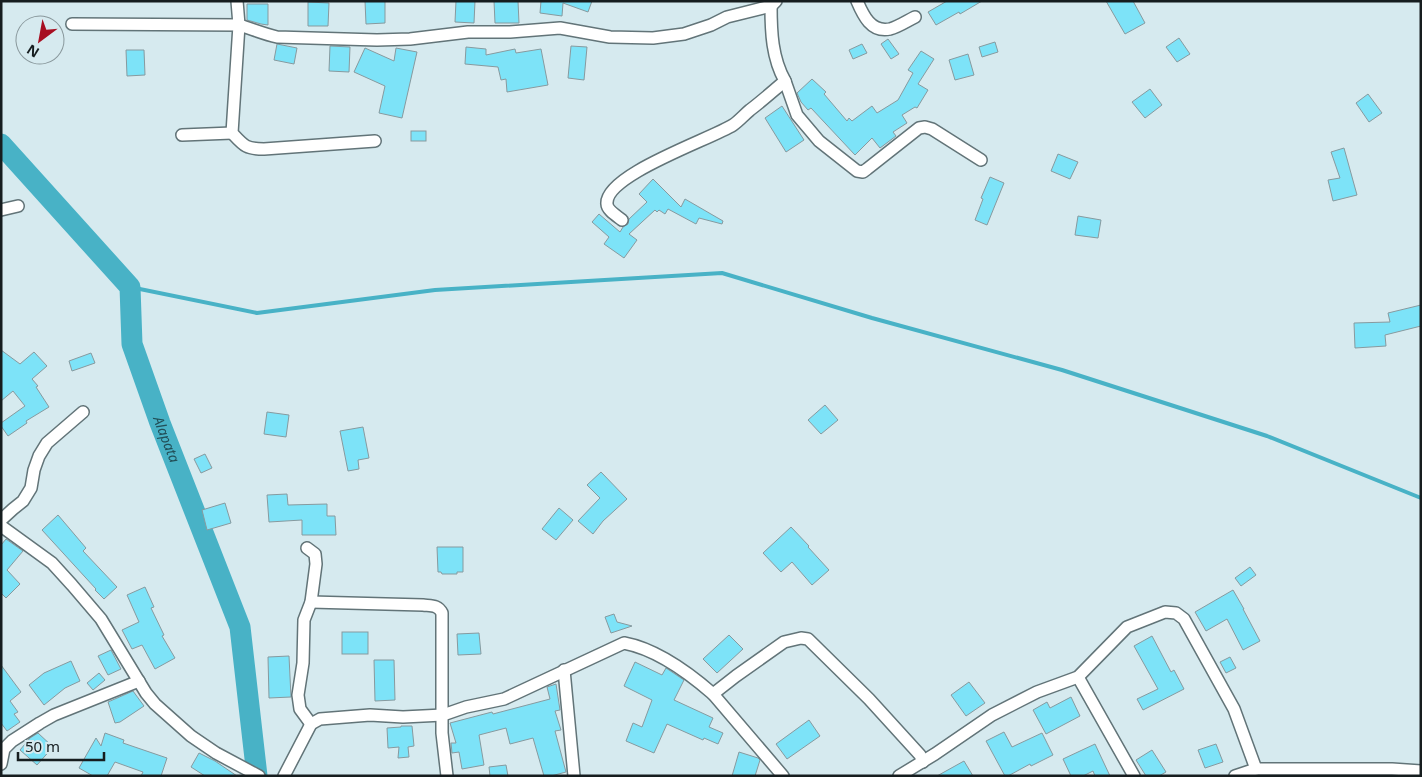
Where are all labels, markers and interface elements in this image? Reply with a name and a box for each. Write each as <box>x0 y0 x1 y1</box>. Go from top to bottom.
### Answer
north arrow <box>15 15 65 65</box>
text: N <box>23 40 43 63</box>
water label: Alapata <box>149 413 185 465</box>
scale bar <box>18 730 104 762</box>
text: 50 m <box>25 736 60 756</box>

